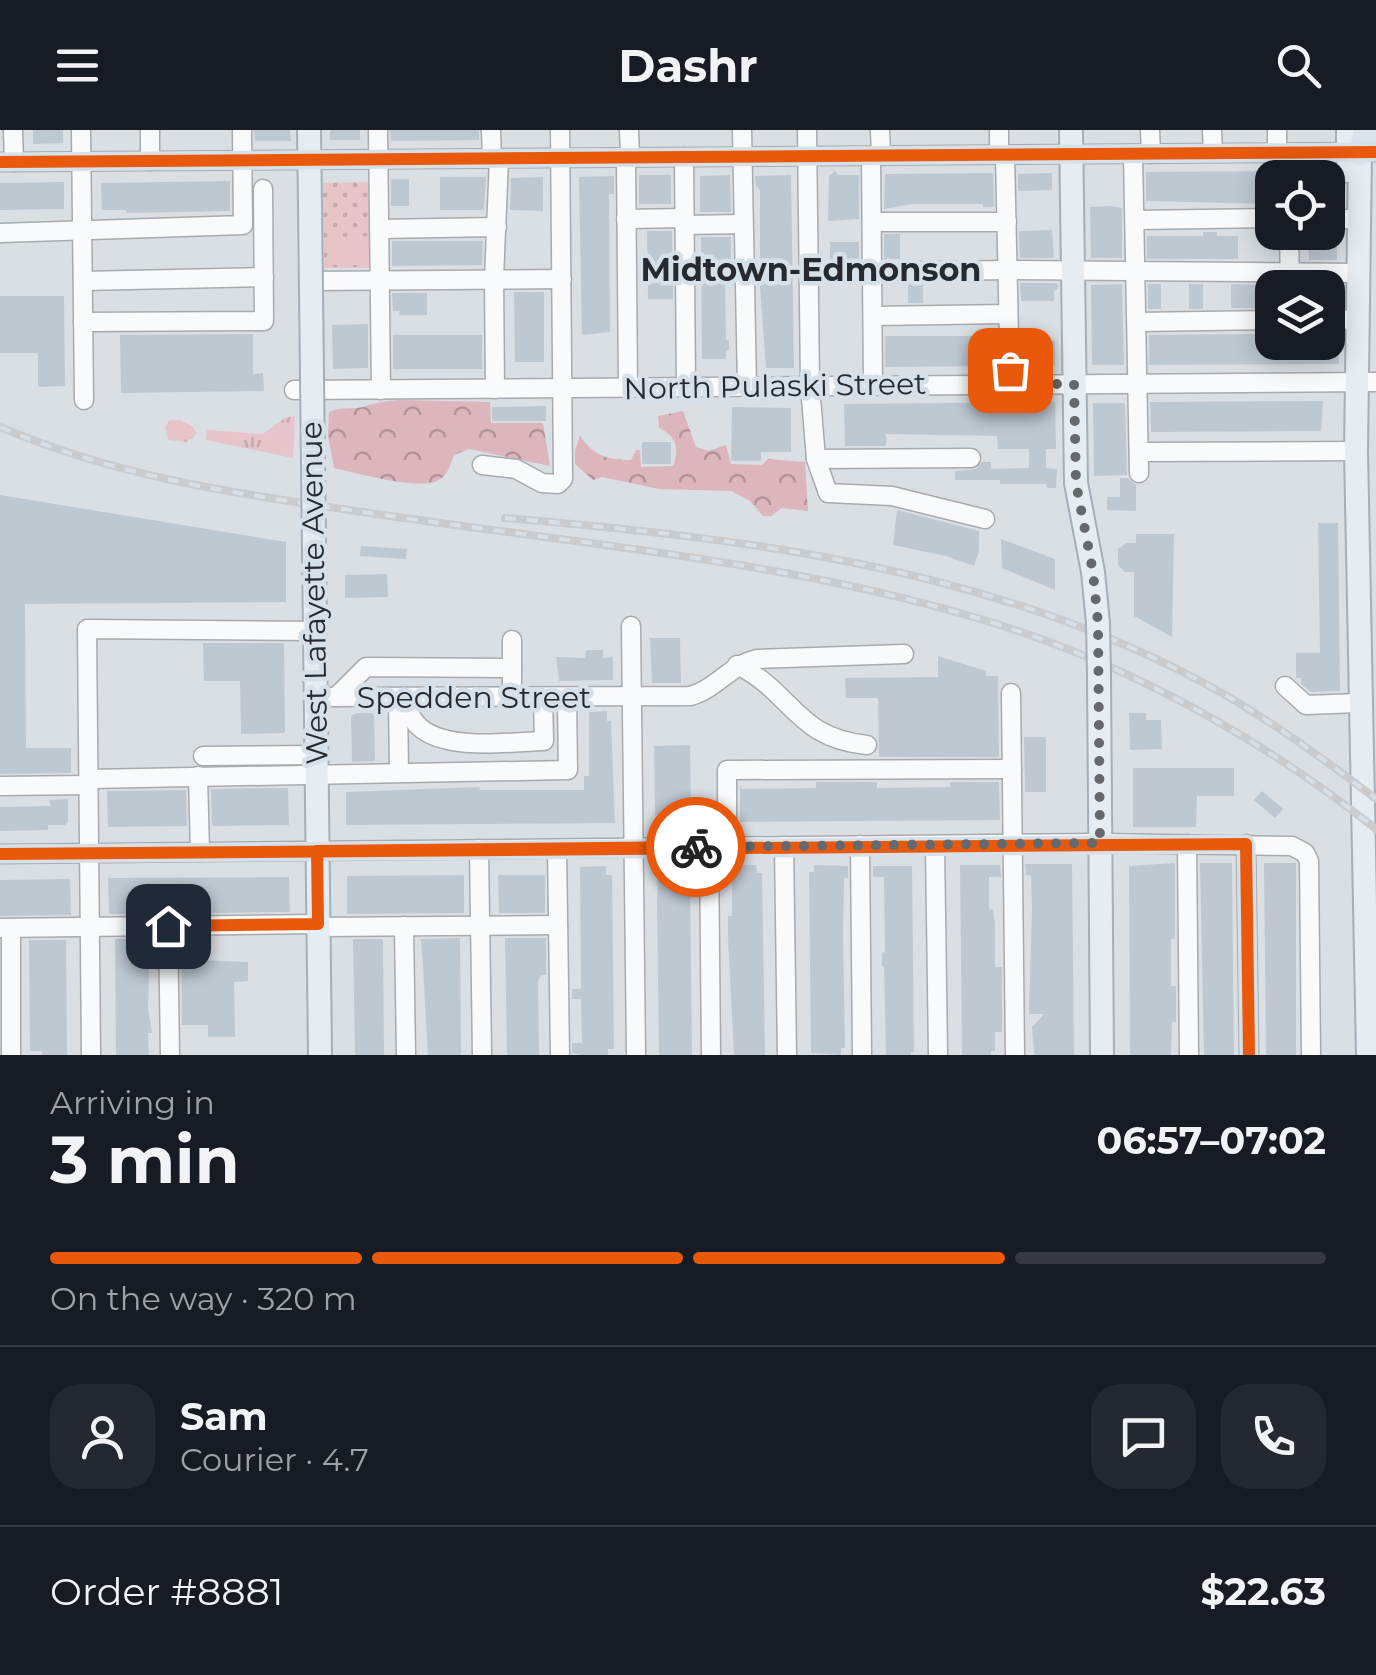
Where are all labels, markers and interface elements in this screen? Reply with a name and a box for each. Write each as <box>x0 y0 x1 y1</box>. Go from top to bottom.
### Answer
icon: menu <box>50 38 105 93</box>
text: Dashr <box>618 38 758 93</box>
icon: search <box>1271 38 1326 93</box>
map controls <box>1255 160 1345 360</box>
button: locate <box>1255 160 1345 250</box>
district label: Midtown-Edmonson <box>641 250 981 289</box>
button: layers <box>1255 270 1345 360</box>
pin <box>968 328 1053 413</box>
icon: bag <box>983 343 1038 398</box>
street label: North Pulaski Street <box>623 365 927 407</box>
street label: West Lafayette Avenue <box>293 421 335 765</box>
street label: Spedden Street <box>357 679 591 716</box>
courier <box>646 797 746 897</box>
icon: bike <box>669 820 724 875</box>
pin <box>126 884 211 969</box>
icon: home <box>141 899 196 954</box>
text: Arriving in <box>50 1083 215 1122</box>
text: 06:57–07:02 <box>1097 1117 1326 1164</box>
text: 3 min <box>50 1120 240 1199</box>
text: On the way · 320 m <box>50 1279 357 1318</box>
button: person <box>50 1384 155 1489</box>
button: chat <box>1091 1384 1196 1489</box>
button: phone <box>1221 1384 1326 1489</box>
text: Sam <box>180 1393 268 1440</box>
text: Courier · 4.7 <box>180 1440 369 1479</box>
text: Order #8881 <box>50 1568 283 1615</box>
text: $22.63 <box>1200 1568 1326 1615</box>

